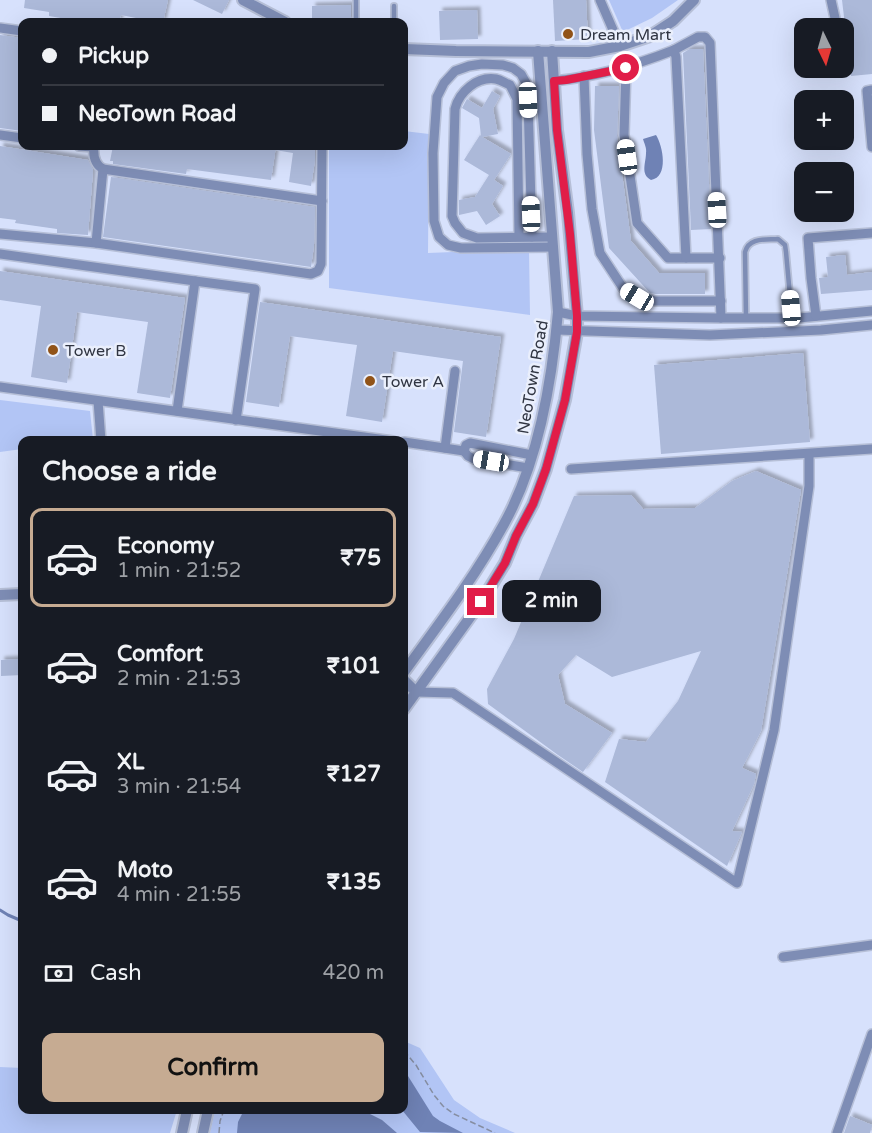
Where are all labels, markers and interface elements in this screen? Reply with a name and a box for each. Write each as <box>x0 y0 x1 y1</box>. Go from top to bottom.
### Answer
north arrow <box>794 18 854 78</box>
map controls <box>794 18 854 222</box>
place label: Dream Mart <box>580 25 671 45</box>
marker: Dream Mart <box>561 27 575 41</box>
text: Pickup <box>78 43 149 69</box>
route start <box>612 54 639 81</box>
car <box>518 82 538 118</box>
button: + <box>794 90 854 150</box>
text: NeoTown Road <box>78 101 236 127</box>
car <box>616 138 638 176</box>
button: − <box>794 162 854 222</box>
car <box>707 192 727 228</box>
car <box>521 196 541 232</box>
car <box>617 280 657 314</box>
car <box>780 289 802 327</box>
street label: NeoTown Road <box>513 319 553 436</box>
place label: Tower B <box>65 341 126 361</box>
marker: Tower B <box>46 343 60 357</box>
place label: Tower A <box>382 372 444 392</box>
marker: Tower A <box>363 374 377 388</box>
car <box>472 449 510 473</box>
text: Choose a ride <box>42 455 217 488</box>
icon: car <box>45 531 99 585</box>
text: Economy <box>117 533 214 559</box>
text: ₹75 <box>340 545 381 571</box>
text: 1 min · 21:52 <box>117 559 241 583</box>
callout: 2 min <box>502 581 601 623</box>
route end <box>467 588 494 615</box>
text: 2 min <box>525 589 578 613</box>
icon: car <box>45 639 99 693</box>
text: Comfort <box>117 641 203 667</box>
text: ₹101 <box>327 653 381 679</box>
text: 2 min · 21:53 <box>117 667 241 691</box>
icon: car <box>45 747 99 801</box>
text: XL <box>117 749 144 775</box>
text: ₹127 <box>327 761 381 787</box>
text: 3 min · 21:54 <box>117 775 241 799</box>
icon: car <box>45 855 99 909</box>
text: Moto <box>117 857 173 883</box>
text: ₹135 <box>327 869 381 895</box>
text: 4 min · 21:55 <box>117 883 241 907</box>
icon: cash <box>42 957 75 990</box>
text: Cash <box>90 960 142 986</box>
text: 420 m <box>323 961 384 985</box>
button: Confirm <box>42 1033 384 1102</box>

